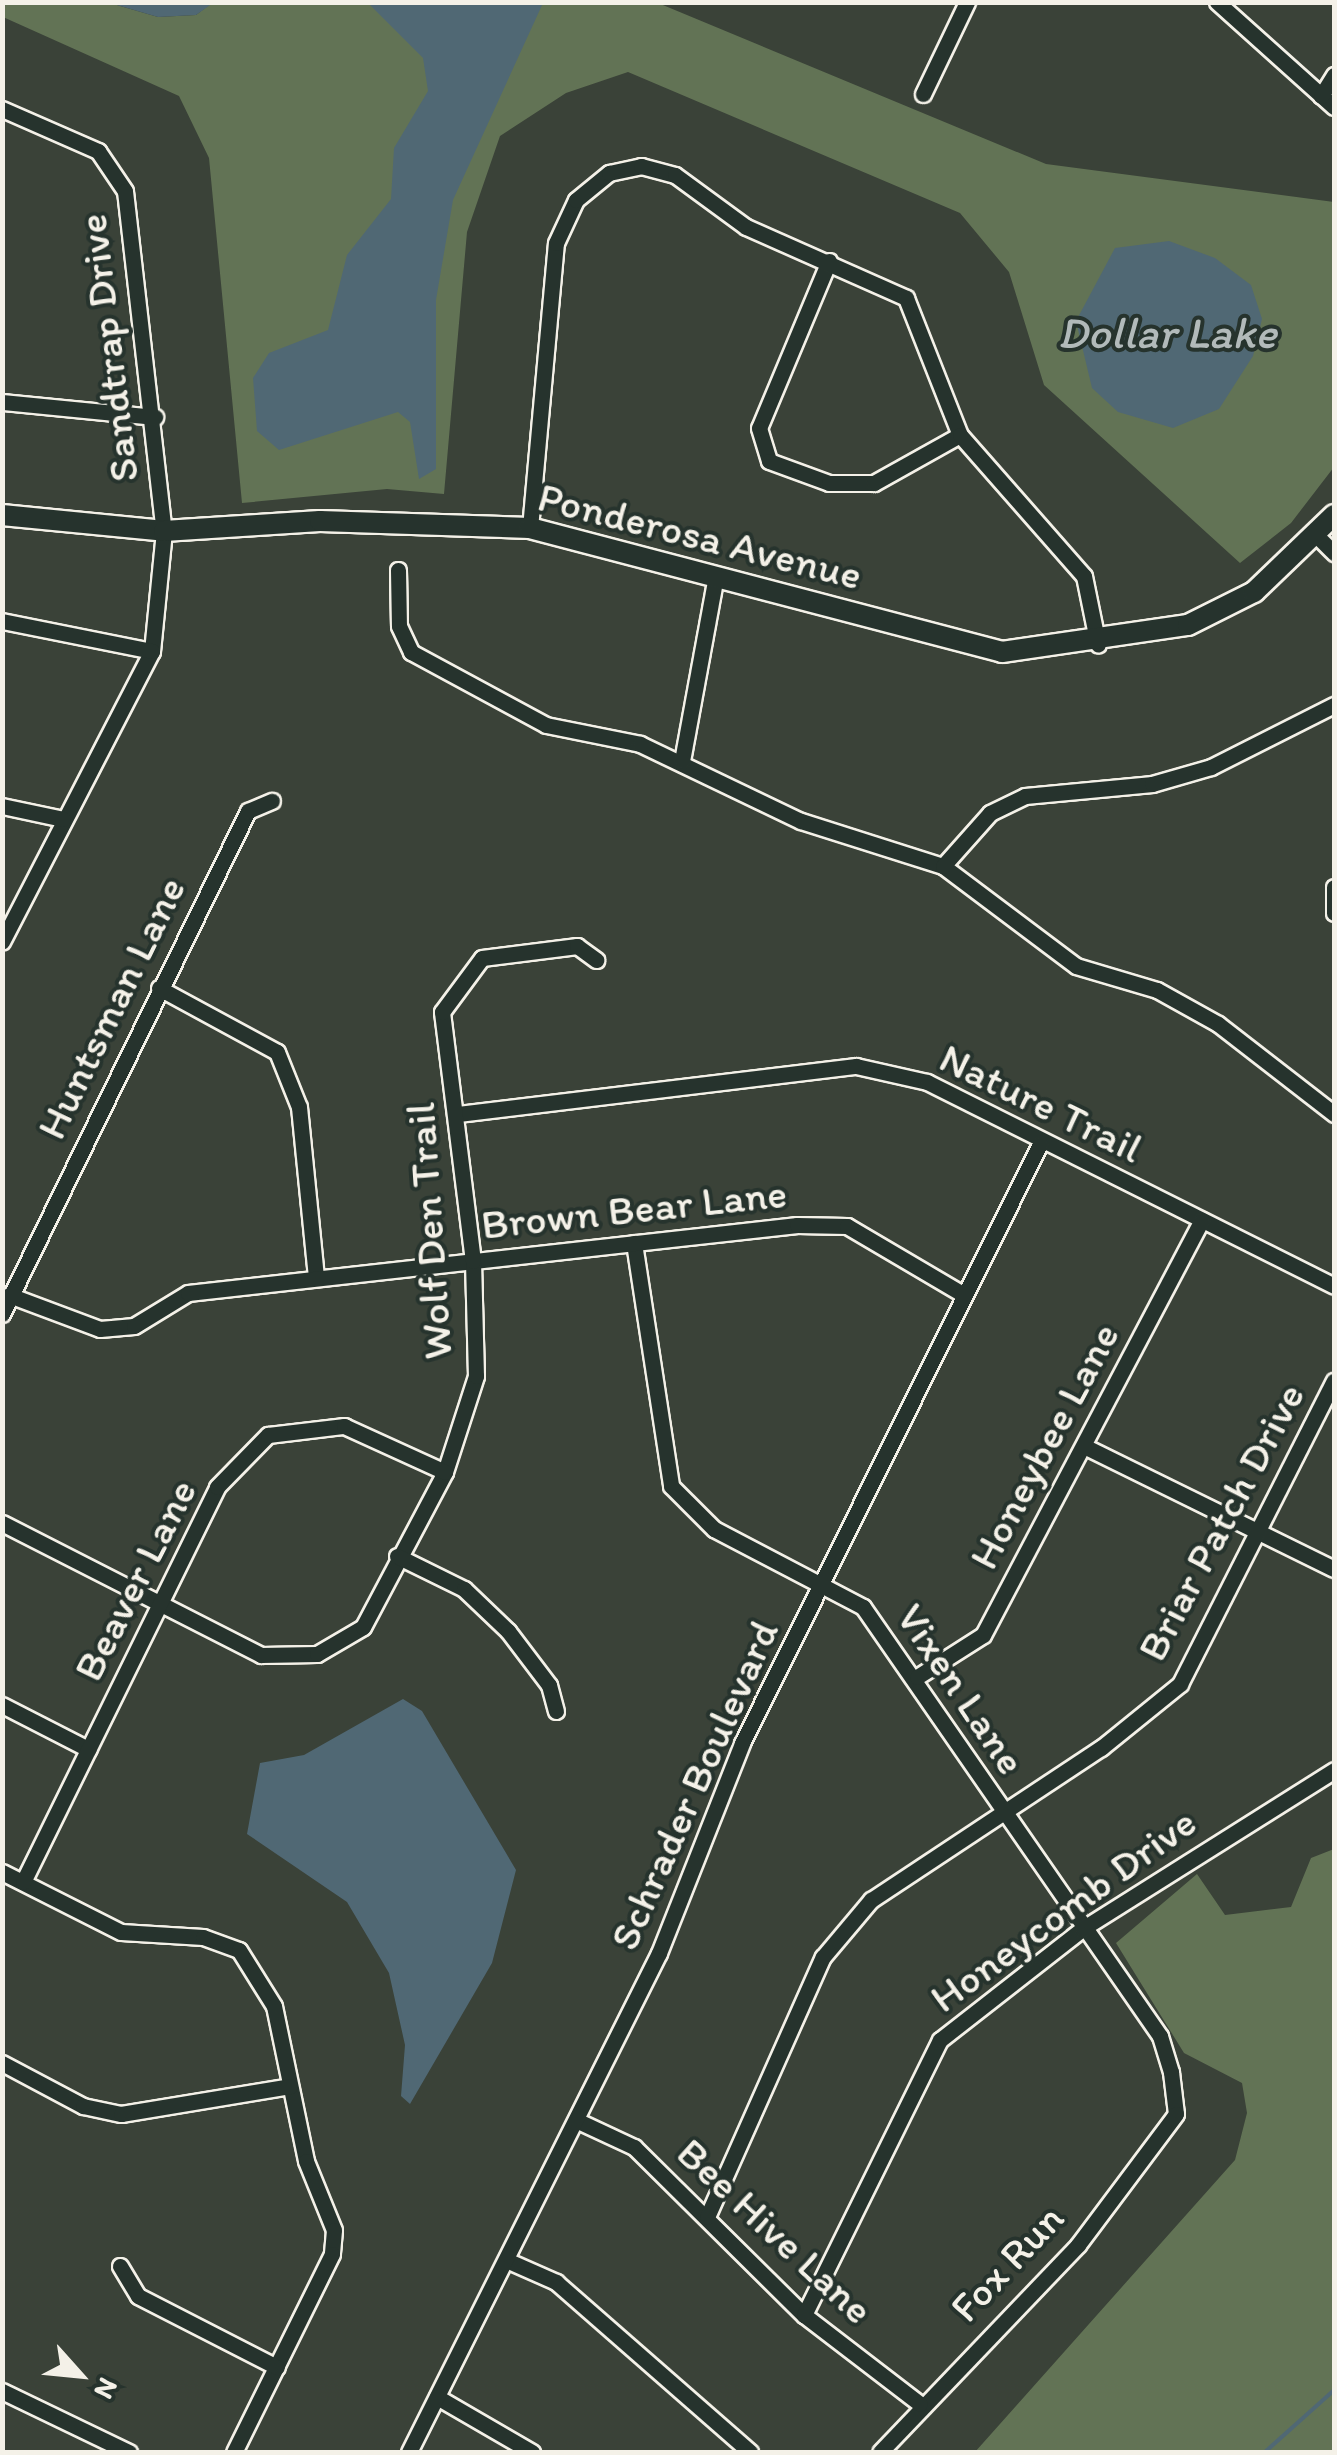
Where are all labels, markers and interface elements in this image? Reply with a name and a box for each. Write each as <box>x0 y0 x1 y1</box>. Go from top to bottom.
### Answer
street label: Sandtrap Drive <box>67 211 149 485</box>
water label: Dollar Lake <box>1057 306 1277 360</box>
street label: Ponderosa Avenue <box>534 472 866 600</box>
street label: Huntsman Lane <box>26 869 196 1147</box>
street label: Nature Trail <box>933 1033 1149 1173</box>
street label: Wolf Den Trail <box>395 1102 463 1360</box>
street label: Brown Bear Lane <box>478 1168 790 1250</box>
street label: Honeybee Lane <box>958 1314 1130 1578</box>
street label: Briar Patch Drive <box>1127 1375 1315 1669</box>
street label: Beaver Lane <box>63 1471 207 1689</box>
street label: Vixen Lane <box>886 1594 1036 1784</box>
street label: Schrader Boulevard <box>598 1612 790 1958</box>
street label: Honeycomb Drive <box>920 1797 1206 2023</box>
street label: Bee Hive Lane <box>666 2127 884 2335</box>
street label: Fox Run <box>939 2193 1075 2333</box>
north arrow <box>30 2325 130 2425</box>
text: N <box>87 2372 126 2405</box>

